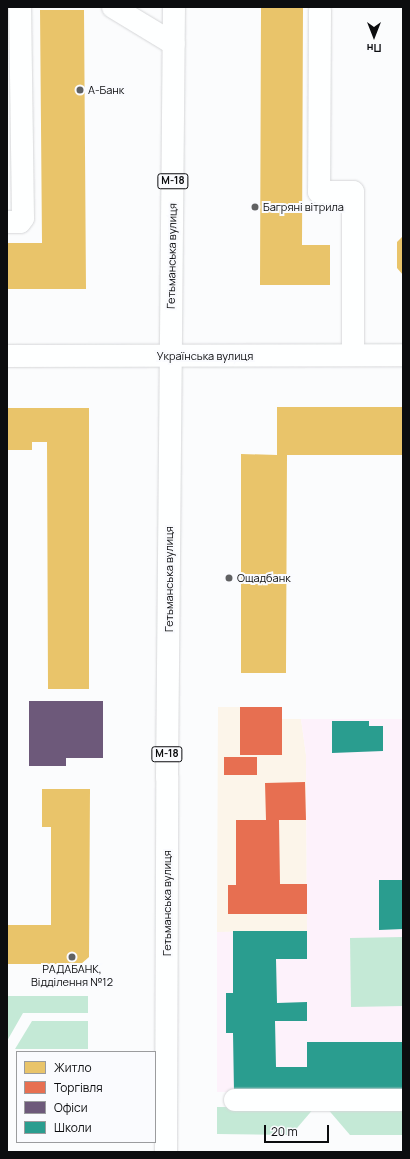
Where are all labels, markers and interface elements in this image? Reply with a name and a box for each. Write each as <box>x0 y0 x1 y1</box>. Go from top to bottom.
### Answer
north arrow <box>354 16 394 56</box>
text: Пн <box>367 41 381 56</box>
place label: А-Банк <box>88 83 124 97</box>
marker: А-Банк <box>75 85 85 95</box>
road number: М-18 <box>157 173 189 189</box>
place label: Багряні вітрила <box>263 200 344 214</box>
marker: Багряні вітрила <box>250 202 260 212</box>
street label: Гетьманська вулиця <box>164 203 180 309</box>
street label: Українська вулиця <box>157 349 253 363</box>
street label: Гетьманська вулиця <box>162 526 176 632</box>
place label: Ощадбанк <box>237 571 291 585</box>
marker: Ощадбанк <box>224 573 234 583</box>
road number: М-18 <box>151 746 183 762</box>
street label: Гетьманська вулиця <box>160 850 174 956</box>
marker: РАДАБАНК, Відділення №12 <box>67 952 77 962</box>
place label: РАДАБАНК, Відділення №12 <box>31 963 113 989</box>
legend <box>16 1051 156 1143</box>
text: Житло <box>54 1059 91 1076</box>
text: Торгівля <box>54 1079 103 1096</box>
text: Офіси <box>54 1099 88 1116</box>
scale bar <box>266 1117 331 1143</box>
text: Школи <box>54 1119 92 1136</box>
text: 20 m <box>271 1123 298 1140</box>

